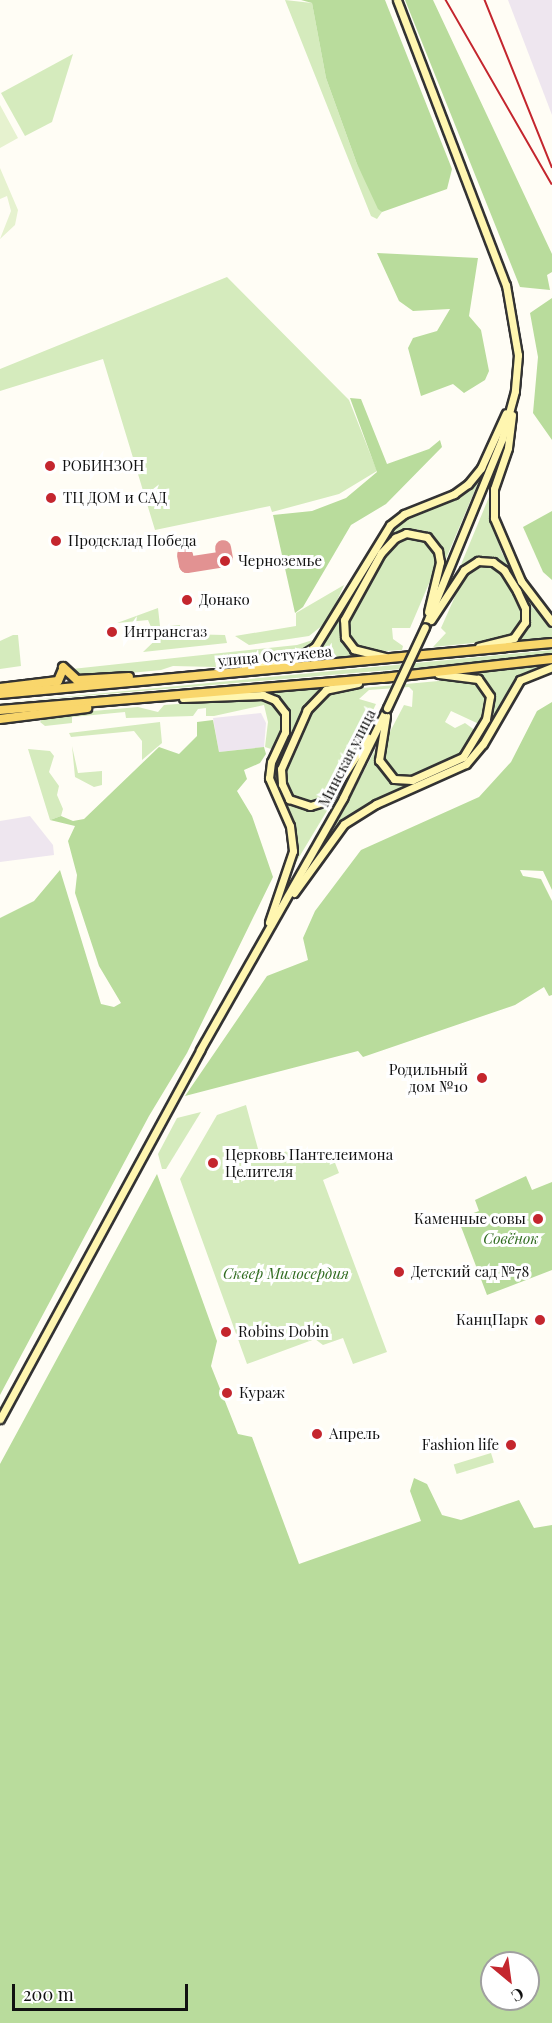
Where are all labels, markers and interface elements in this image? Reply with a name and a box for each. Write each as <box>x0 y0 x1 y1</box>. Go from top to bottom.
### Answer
place label: РОБИНЗОН <box>62 457 144 475</box>
marker: РОБИНЗОН <box>43 459 57 473</box>
place label: ТЦ ДОМ и САД <box>63 489 167 507</box>
marker: ТЦ ДОМ и САД <box>44 491 58 505</box>
place label: Продсклад Победа <box>68 532 197 550</box>
marker: Продсклад Победа <box>49 534 63 548</box>
marker: Черноземье <box>216 552 234 570</box>
place label: Черноземье <box>238 552 322 570</box>
place label: Донако <box>199 591 250 609</box>
marker: Донако <box>180 593 194 607</box>
place label: Интрансгаз <box>124 623 207 641</box>
marker: Интрансгаз <box>105 625 119 639</box>
street label: улица Остужева <box>217 642 333 670</box>
street label: Минская улица <box>315 706 379 810</box>
place label: Родильный дом №10 <box>389 1060 468 1095</box>
marker: Родильный дом №10 <box>473 1069 491 1087</box>
place label: Церковь Пантелеимона Целителя <box>225 1145 393 1180</box>
marker: Церковь Пантелеимона Целителя <box>206 1156 220 1170</box>
place label: Каменные совы <box>414 1210 526 1228</box>
marker: Каменные совы <box>531 1212 545 1226</box>
park label: Совёнок <box>483 1230 539 1248</box>
place label: Детский сад №78 <box>411 1263 529 1281</box>
park label: Сквер Милосердия <box>223 1265 349 1283</box>
marker: Детский сад №78 <box>392 1265 406 1279</box>
place label: КанцПарк <box>456 1311 528 1329</box>
marker: КанцПарк <box>533 1313 547 1327</box>
place label: Robins Dobin <box>238 1323 329 1341</box>
marker: Robins Dobin <box>219 1325 233 1339</box>
place label: Кураж <box>239 1384 285 1402</box>
marker: Кураж <box>220 1386 234 1400</box>
place label: Апрель <box>329 1425 380 1443</box>
marker: Апрель <box>310 1427 324 1441</box>
place label: Fashion life <box>421 1436 499 1454</box>
marker: Fashion life <box>504 1438 518 1452</box>
north arrow <box>480 1951 540 2011</box>
scale bar <box>15 1972 190 2010</box>
text: 200 m <box>23 1982 74 2006</box>
text: С <box>508 1984 528 2007</box>

